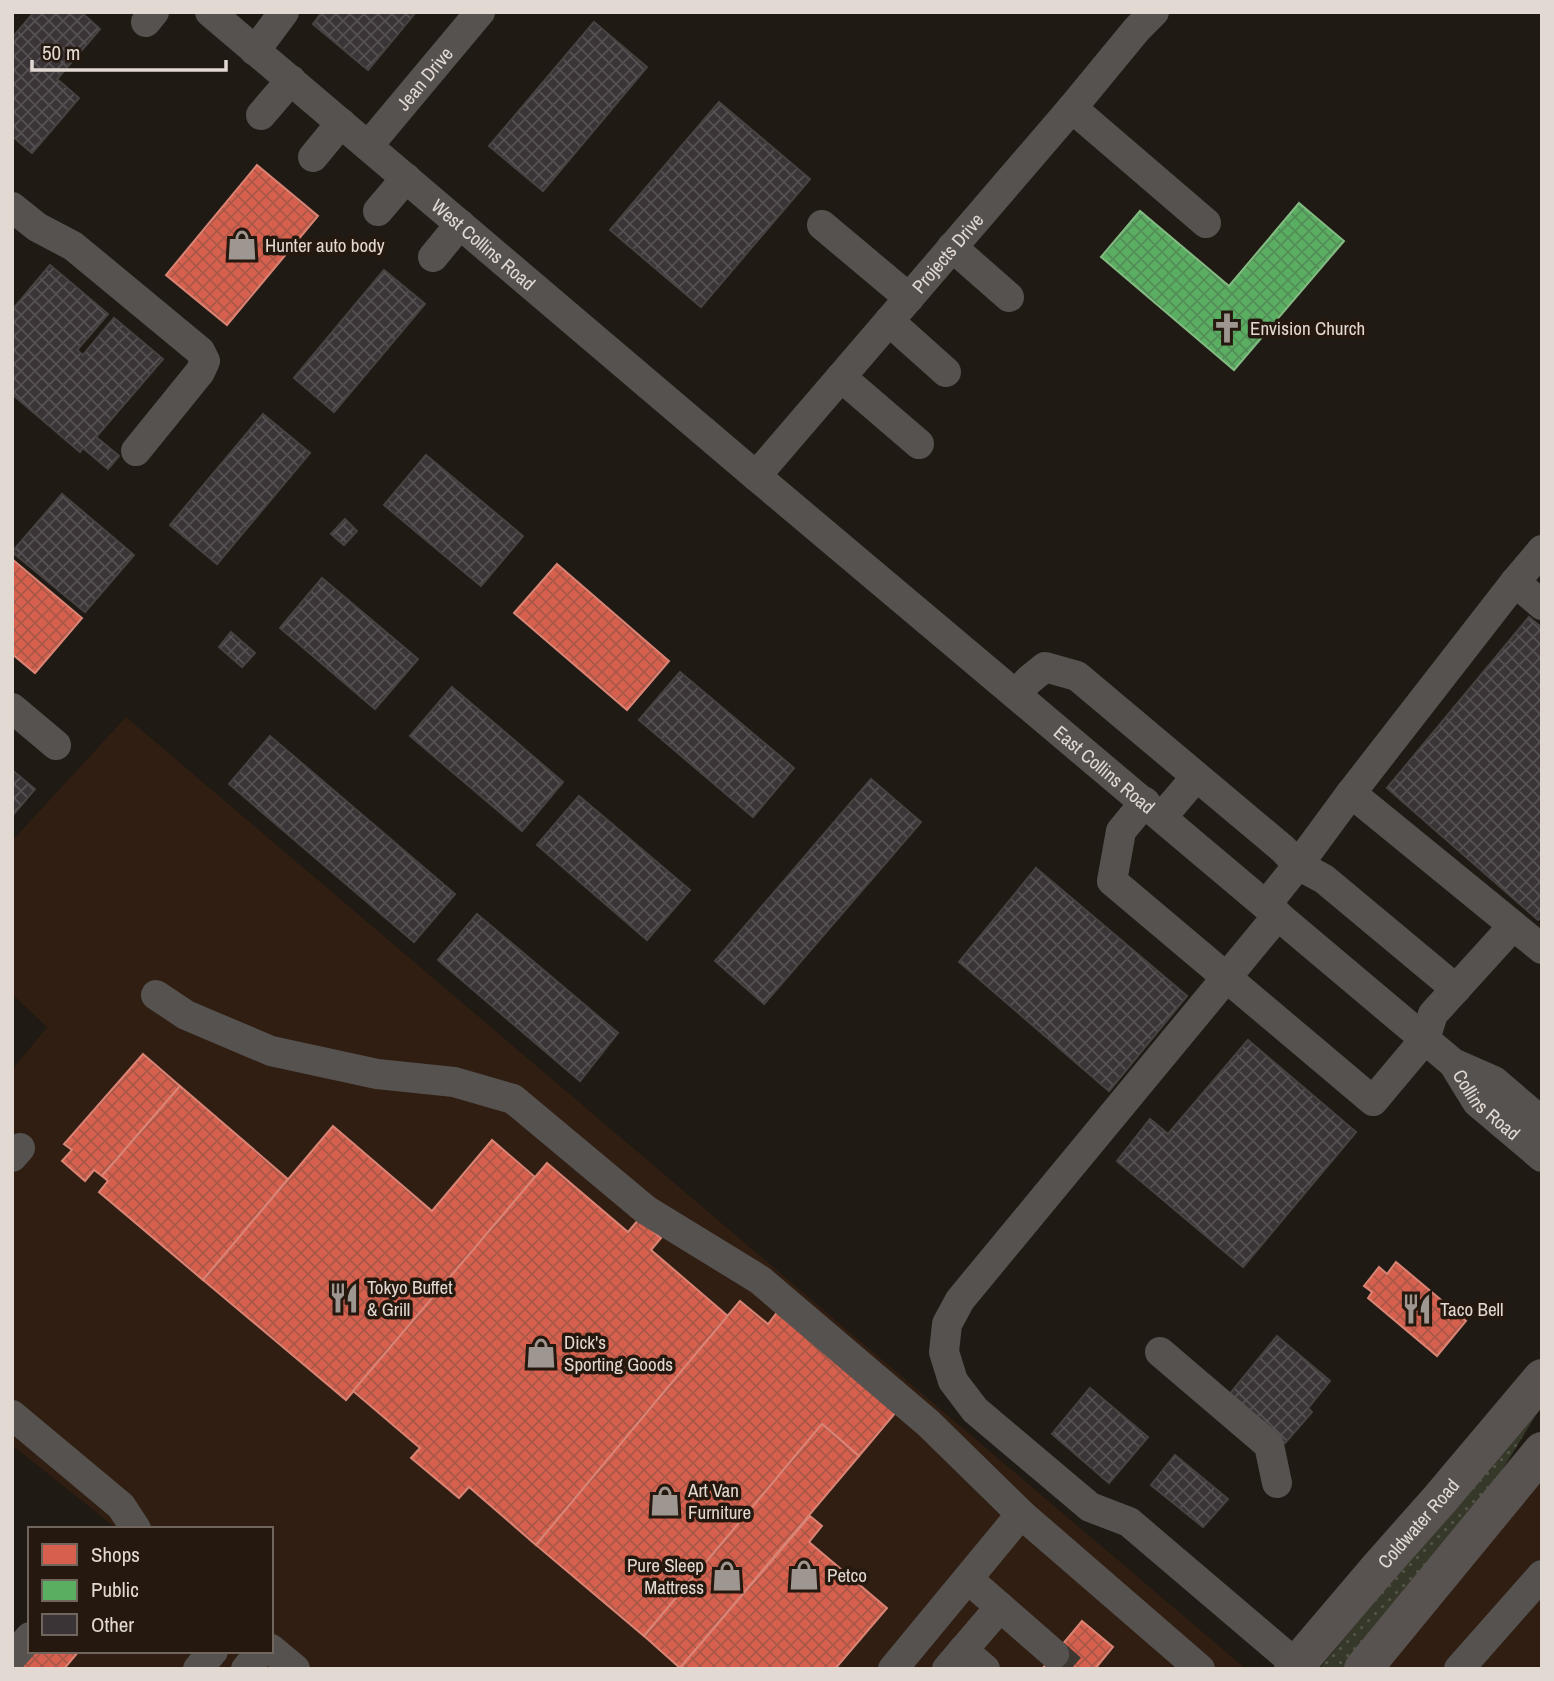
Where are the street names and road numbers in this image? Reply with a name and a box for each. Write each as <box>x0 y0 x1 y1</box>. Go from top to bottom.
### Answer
street label: Jean Drive <box>390 41 459 116</box>
street label: West Collins Road <box>426 193 541 296</box>
street label: Projects Drive <box>906 207 989 299</box>
street label: East Collins Road <box>1048 719 1161 820</box>
street label: Collins Road <box>1447 1064 1526 1146</box>
street label: Coldwater Road <box>1371 1473 1465 1574</box>

